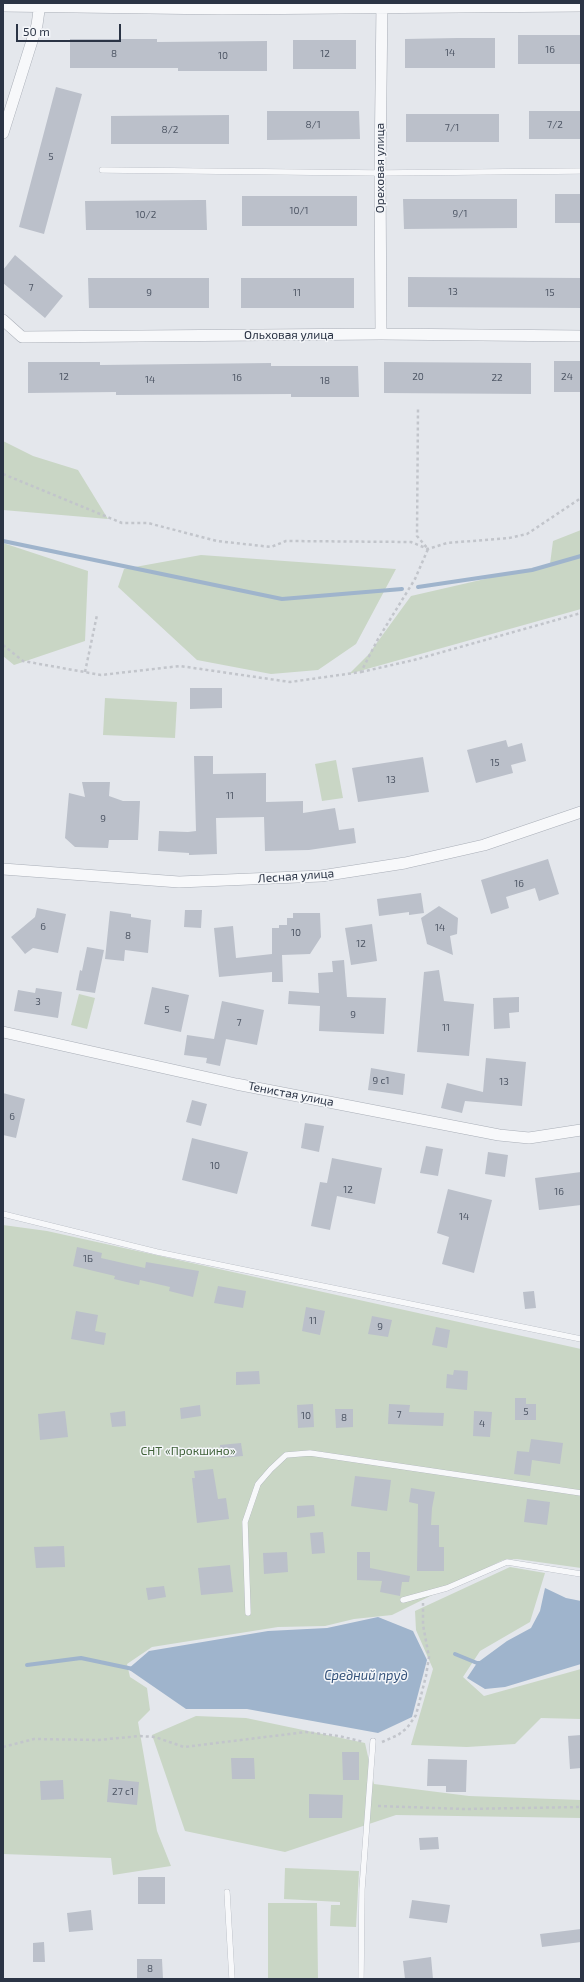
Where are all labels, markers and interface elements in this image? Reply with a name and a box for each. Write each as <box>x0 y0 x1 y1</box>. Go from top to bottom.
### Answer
scale bar <box>18 16 123 42</box>
text: 50 m <box>23 24 50 38</box>
house number: 16 <box>545 44 555 56</box>
house number: 14 <box>445 47 455 59</box>
house number: 8 <box>111 48 117 60</box>
house number: 12 <box>320 48 330 60</box>
house number: 10 <box>218 50 228 62</box>
house number: 8/1 <box>305 119 321 131</box>
house number: 7/2 <box>547 119 563 131</box>
house number: 7/1 <box>445 122 459 134</box>
street label: Ореховая улица <box>373 123 387 213</box>
house number: 8/2 <box>162 124 178 136</box>
house number: 5 <box>48 151 54 163</box>
house number: 10/1 <box>289 205 309 217</box>
house number: 9/1 <box>453 208 467 220</box>
house number: 10/2 <box>136 209 156 221</box>
house number: 7 <box>28 282 34 294</box>
house number: 13 <box>448 286 458 298</box>
house number: 9 <box>146 287 152 299</box>
house number: 11 <box>293 287 301 299</box>
house number: 15 <box>545 287 555 299</box>
street label: Ольховая улица <box>244 328 334 342</box>
house number: 12 <box>59 371 69 383</box>
house number: 20 <box>412 371 424 383</box>
house number: 24 <box>561 371 573 383</box>
house number: 16 <box>232 372 242 384</box>
house number: 22 <box>491 372 503 384</box>
house number: 14 <box>145 374 155 386</box>
house number: 18 <box>320 375 330 387</box>
house number: 15 <box>490 757 500 769</box>
house number: 13 <box>386 774 396 786</box>
house number: 11 <box>226 790 234 802</box>
house number: 9 <box>100 813 106 825</box>
street label: Лесная улица <box>257 866 335 886</box>
house number: 16 <box>514 878 524 890</box>
house number: 6 <box>40 921 46 933</box>
house number: 14 <box>435 922 445 934</box>
house number: 10 <box>291 927 301 939</box>
house number: 8 <box>125 930 131 942</box>
house number: 12 <box>356 938 366 950</box>
house number: 3 <box>35 996 41 1008</box>
house number: 5 <box>164 1004 170 1016</box>
house number: 9 <box>350 1009 356 1021</box>
house number: 7 <box>236 1017 242 1029</box>
house number: 11 <box>442 1022 450 1034</box>
house number: 9 с1 <box>373 1075 389 1087</box>
house number: 13 <box>499 1076 509 1088</box>
street label: Тенистая улица <box>247 1079 335 1109</box>
house number: 6 <box>9 1111 15 1123</box>
house number: 10 <box>210 1160 220 1172</box>
house number: 12 <box>343 1184 353 1196</box>
house number: 16 <box>554 1186 564 1198</box>
house number: 14 <box>459 1211 469 1223</box>
house number: 1Б <box>83 1253 93 1265</box>
house number: 11 <box>309 1315 317 1327</box>
house number: 9 <box>377 1321 383 1333</box>
house number: 5 <box>523 1406 529 1418</box>
house number: 7 <box>396 1409 402 1421</box>
house number: 10 <box>301 1410 311 1422</box>
house number: 8 <box>341 1412 347 1424</box>
house number: 4 <box>479 1418 485 1430</box>
park label: СНТ «Прокшино» <box>140 1444 236 1458</box>
water label: Средний пруд <box>324 1668 408 1684</box>
house number: 27 с1 <box>112 1786 134 1798</box>
house number: 8 <box>147 1963 153 1975</box>

